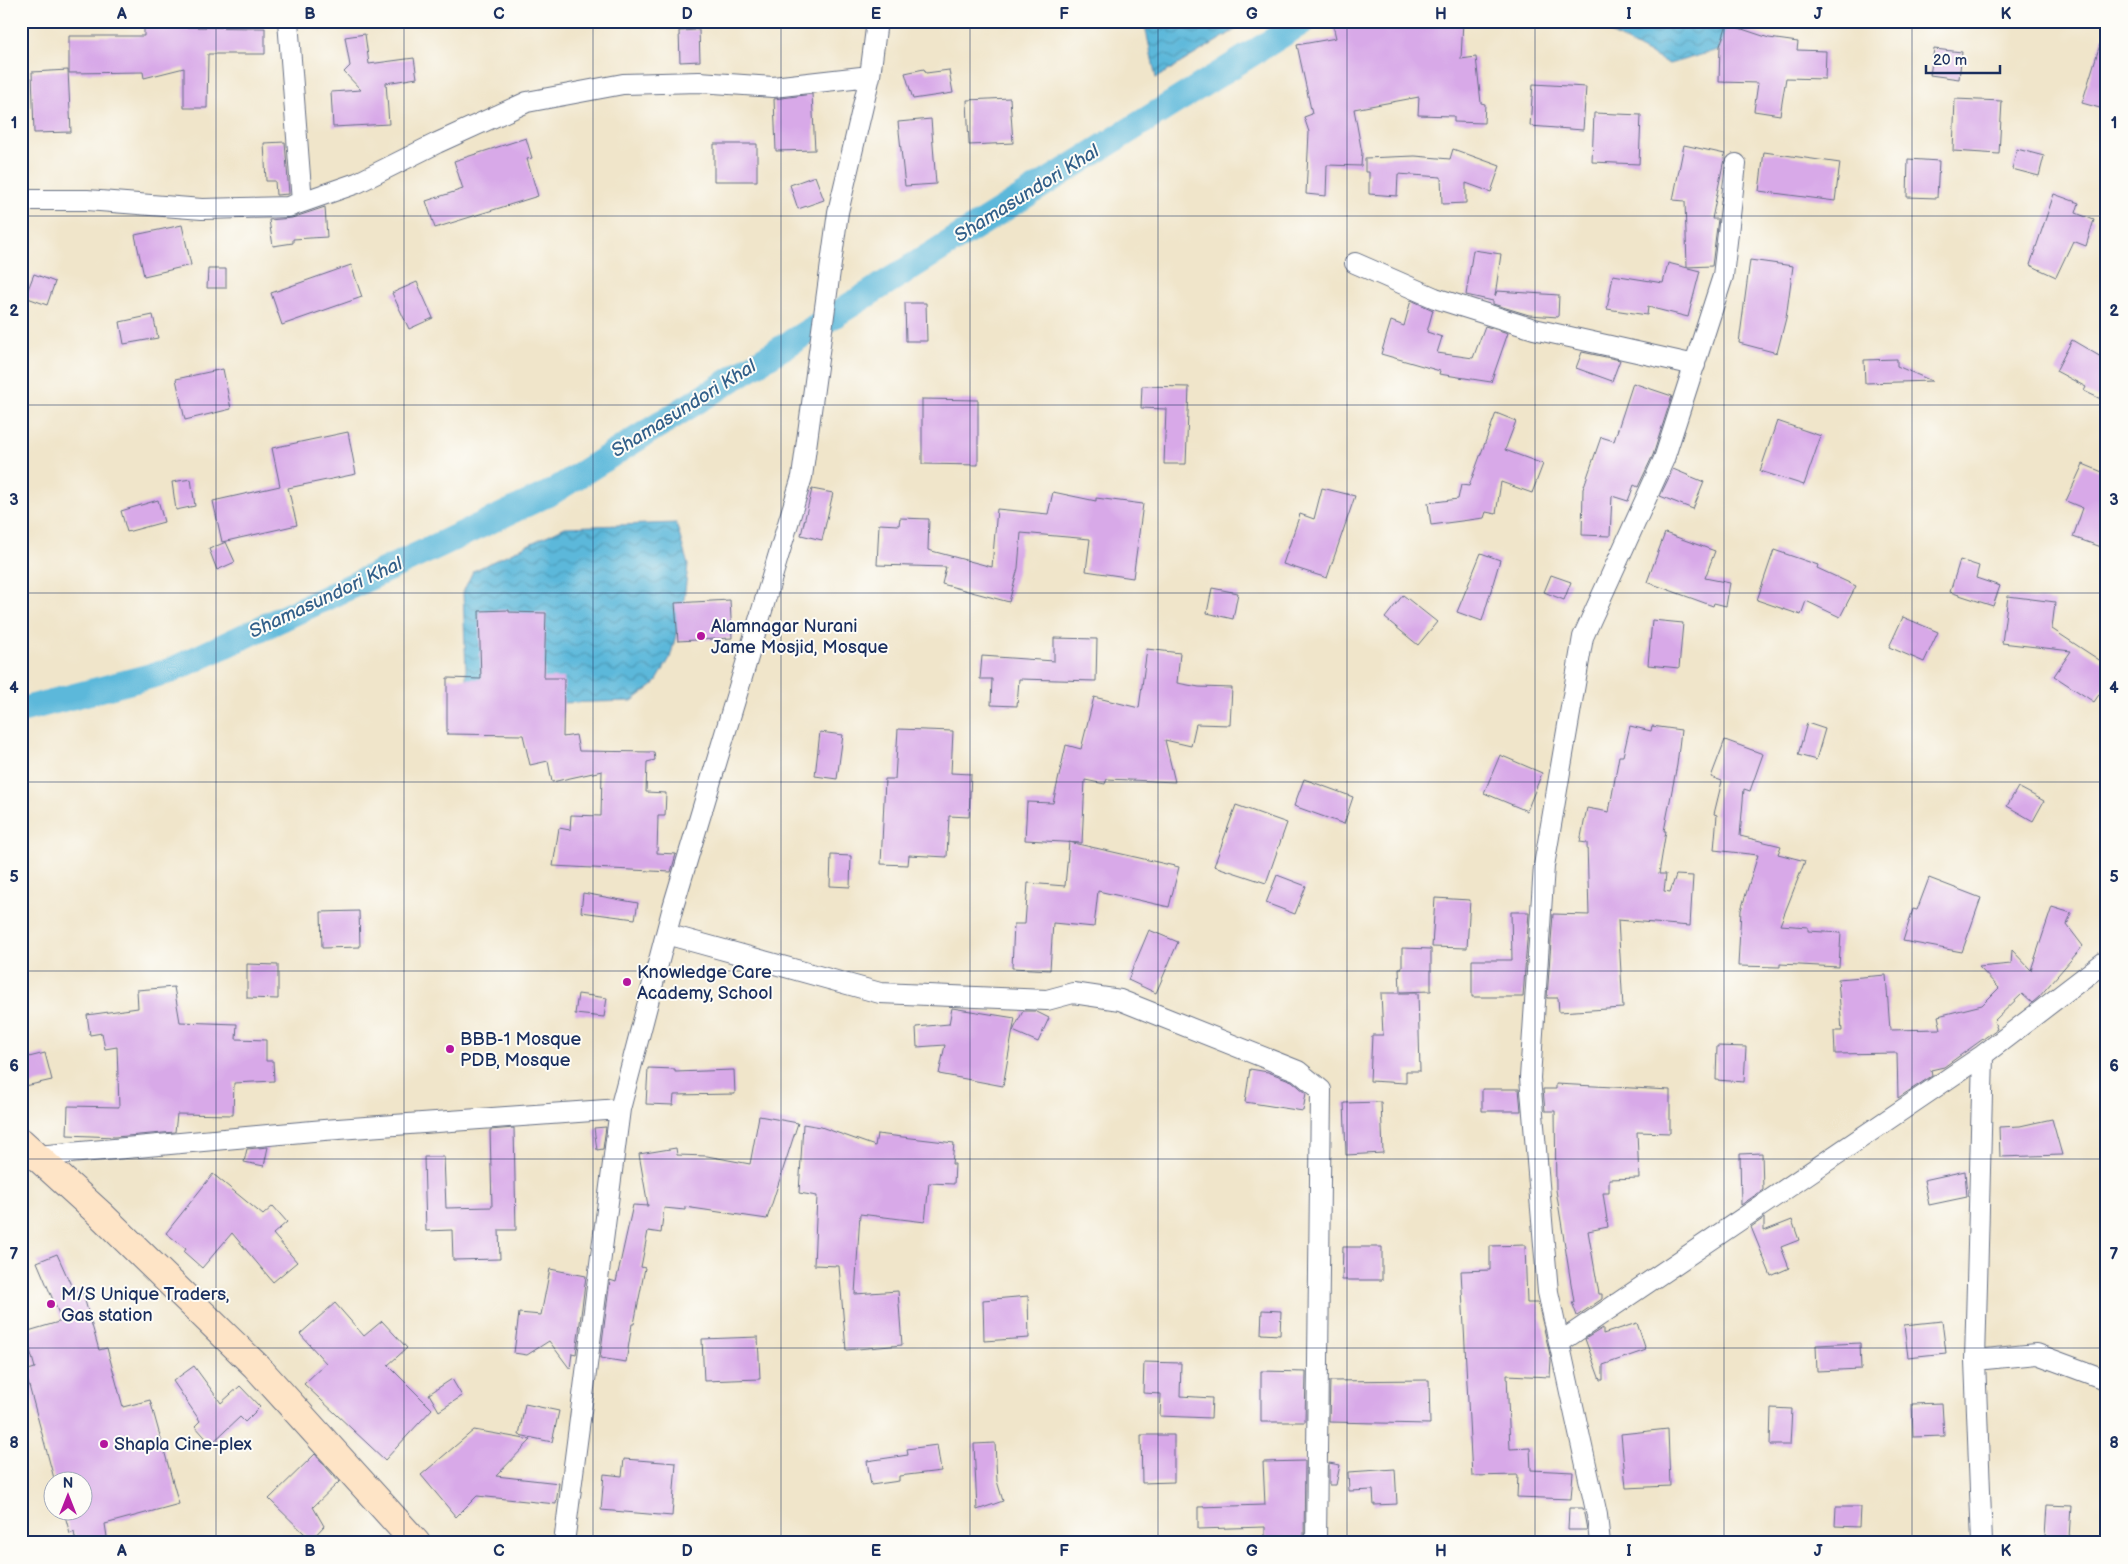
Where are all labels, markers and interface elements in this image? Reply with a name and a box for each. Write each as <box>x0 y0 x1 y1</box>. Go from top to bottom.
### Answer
text: A <box>116 5 127 24</box>
text: B <box>304 5 316 24</box>
text: C <box>493 5 505 24</box>
text: D <box>681 5 693 24</box>
text: E <box>871 5 881 24</box>
text: F <box>1059 5 1069 24</box>
text: G <box>1246 5 1258 24</box>
text: H <box>1435 5 1447 24</box>
text: I <box>1626 5 1632 24</box>
text: J <box>1814 5 1823 24</box>
text: K <box>2001 5 2012 24</box>
scale bar <box>1926 42 1999 74</box>
text: 20 m <box>1933 51 1967 70</box>
text: 1 <box>11 114 17 133</box>
text: 1 <box>2111 114 2117 133</box>
water label: Shamasundori Khal <box>950 140 1104 248</box>
text: 2 <box>9 302 19 321</box>
text: 2 <box>2109 302 2119 321</box>
water label: Shamasundori Khal <box>607 355 761 463</box>
text: 3 <box>9 491 19 510</box>
text: 3 <box>2109 491 2119 510</box>
water label: Shamasundori Khal <box>246 552 407 644</box>
place label: Alamnagar Nurani Jame Mosjid, Mosque <box>711 616 888 658</box>
marker: Alamnagar Nurani Jame Mosjid, Mosque <box>695 630 707 642</box>
text: 4 <box>9 679 19 698</box>
text: 4 <box>2109 679 2119 698</box>
text: 5 <box>9 868 19 887</box>
text: 5 <box>2109 868 2119 887</box>
place label: Knowledge Care Academy, School <box>637 962 773 1004</box>
marker: Knowledge Care Academy, School <box>621 976 633 988</box>
place label: BBB-1 Mosque PDB, Mosque <box>460 1029 582 1071</box>
marker: BBB-1 Mosque PDB, Mosque <box>444 1043 456 1055</box>
text: 6 <box>9 1057 19 1076</box>
text: 6 <box>2109 1057 2119 1076</box>
text: 7 <box>10 1245 19 1264</box>
text: 7 <box>2110 1245 2119 1264</box>
place label: M/S Unique Traders, Gas station <box>61 1284 229 1326</box>
marker: M/S Unique Traders, Gas station <box>45 1298 57 1310</box>
text: 8 <box>9 1434 19 1453</box>
place label: Shapla Cine-plex <box>114 1434 253 1455</box>
text: 8 <box>2109 1434 2119 1453</box>
marker: Shapla Cine-plex <box>98 1438 110 1450</box>
north arrow <box>42 1472 92 1522</box>
text: N <box>63 1475 73 1492</box>
text: A <box>116 1542 127 1561</box>
text: B <box>304 1542 316 1561</box>
text: C <box>493 1542 505 1561</box>
text: D <box>681 1542 693 1561</box>
text: E <box>871 1542 881 1561</box>
text: F <box>1059 1542 1069 1561</box>
text: G <box>1246 1542 1258 1561</box>
text: H <box>1435 1542 1447 1561</box>
text: I <box>1626 1542 1632 1561</box>
text: J <box>1814 1542 1823 1561</box>
text: K <box>2001 1542 2012 1561</box>

